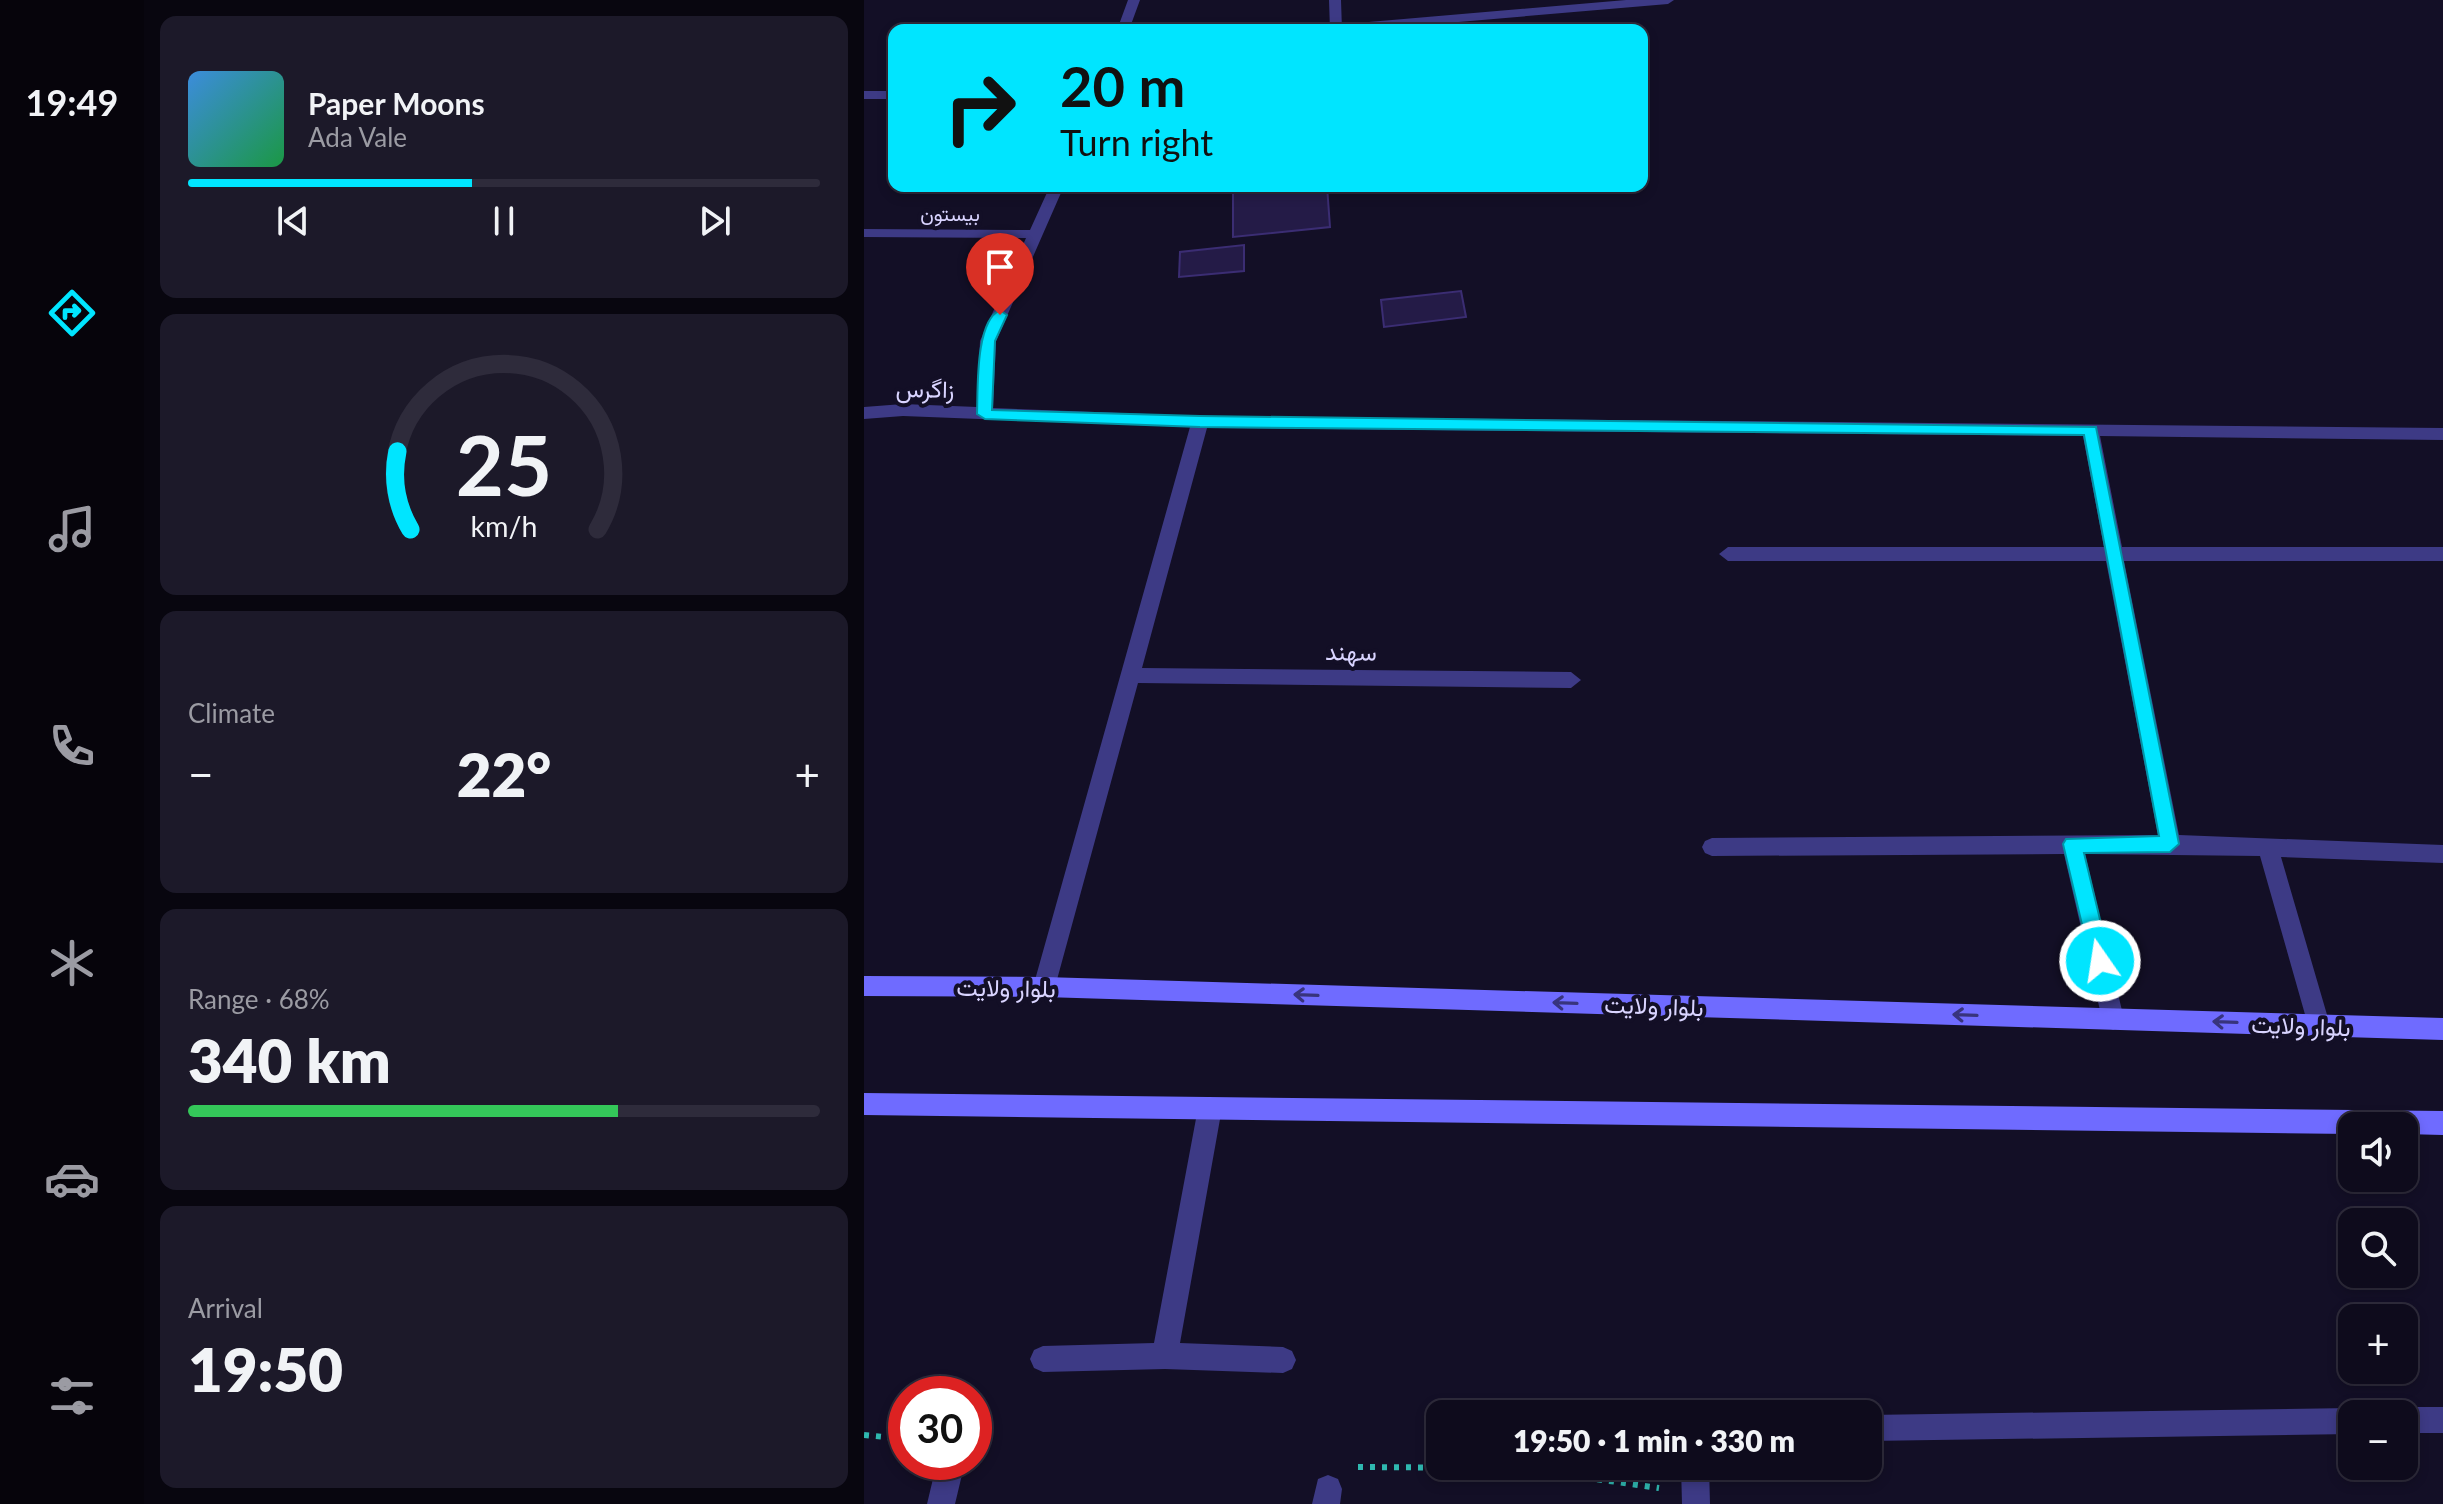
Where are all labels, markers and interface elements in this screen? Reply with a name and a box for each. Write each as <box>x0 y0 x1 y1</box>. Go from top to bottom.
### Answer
text: 20 m <box>1060 52 1185 119</box>
icon: right <box>928 56 1032 160</box>
text: 19:49 <box>26 80 118 124</box>
text: Paper Moons <box>308 85 485 121</box>
text: Turn right <box>1060 120 1213 164</box>
text: Ada Vale <box>308 121 407 153</box>
icon: previous <box>271 199 315 243</box>
icon: pause <box>482 199 526 243</box>
icon: next <box>693 199 737 243</box>
street label: بیستون <box>920 201 980 227</box>
pin <box>966 233 1034 315</box>
icon: arrive <box>978 245 1022 289</box>
icon: directions <box>44 285 100 341</box>
street label: زاگرس <box>895 373 955 405</box>
text: 25 <box>456 414 552 514</box>
icon: music <box>44 501 100 557</box>
text: km/h <box>471 510 537 544</box>
street label: سهند <box>1325 636 1377 668</box>
text: Climate <box>188 697 275 729</box>
icon: phone <box>44 718 100 774</box>
text: 22° <box>457 738 551 810</box>
text: − <box>188 748 214 800</box>
text: + <box>794 748 820 800</box>
position arrow <box>2058 919 2142 1003</box>
icon: climate <box>44 935 100 991</box>
street label: بلوار ولایت <box>956 972 1056 1004</box>
text: Range · 68% <box>188 983 330 1015</box>
one-way arrow <box>1293 987 1320 1002</box>
street label: بلوار ولایت <box>1604 989 1704 1023</box>
one-way arrow <box>1552 995 1579 1010</box>
one-way arrow <box>1952 1007 1979 1022</box>
street label: بلوار ولایت <box>2251 1009 2351 1043</box>
one-way arrow <box>2212 1015 2239 1030</box>
text: 340 km <box>188 1024 391 1096</box>
map controls <box>2338 1112 2418 1480</box>
button: sound <box>2338 1112 2418 1192</box>
icon: car <box>44 1151 100 1207</box>
button: search <box>2338 1208 2418 1288</box>
text: Arrival <box>188 1292 263 1324</box>
button: + <box>2338 1304 2418 1384</box>
text: 19:50 <box>188 1333 343 1405</box>
icon: filters <box>44 1368 100 1424</box>
speed limit sign: 30 <box>888 1376 992 1480</box>
button: − <box>2338 1400 2418 1480</box>
text: 19:50 · 1 min · 330 m <box>1513 1422 1795 1458</box>

